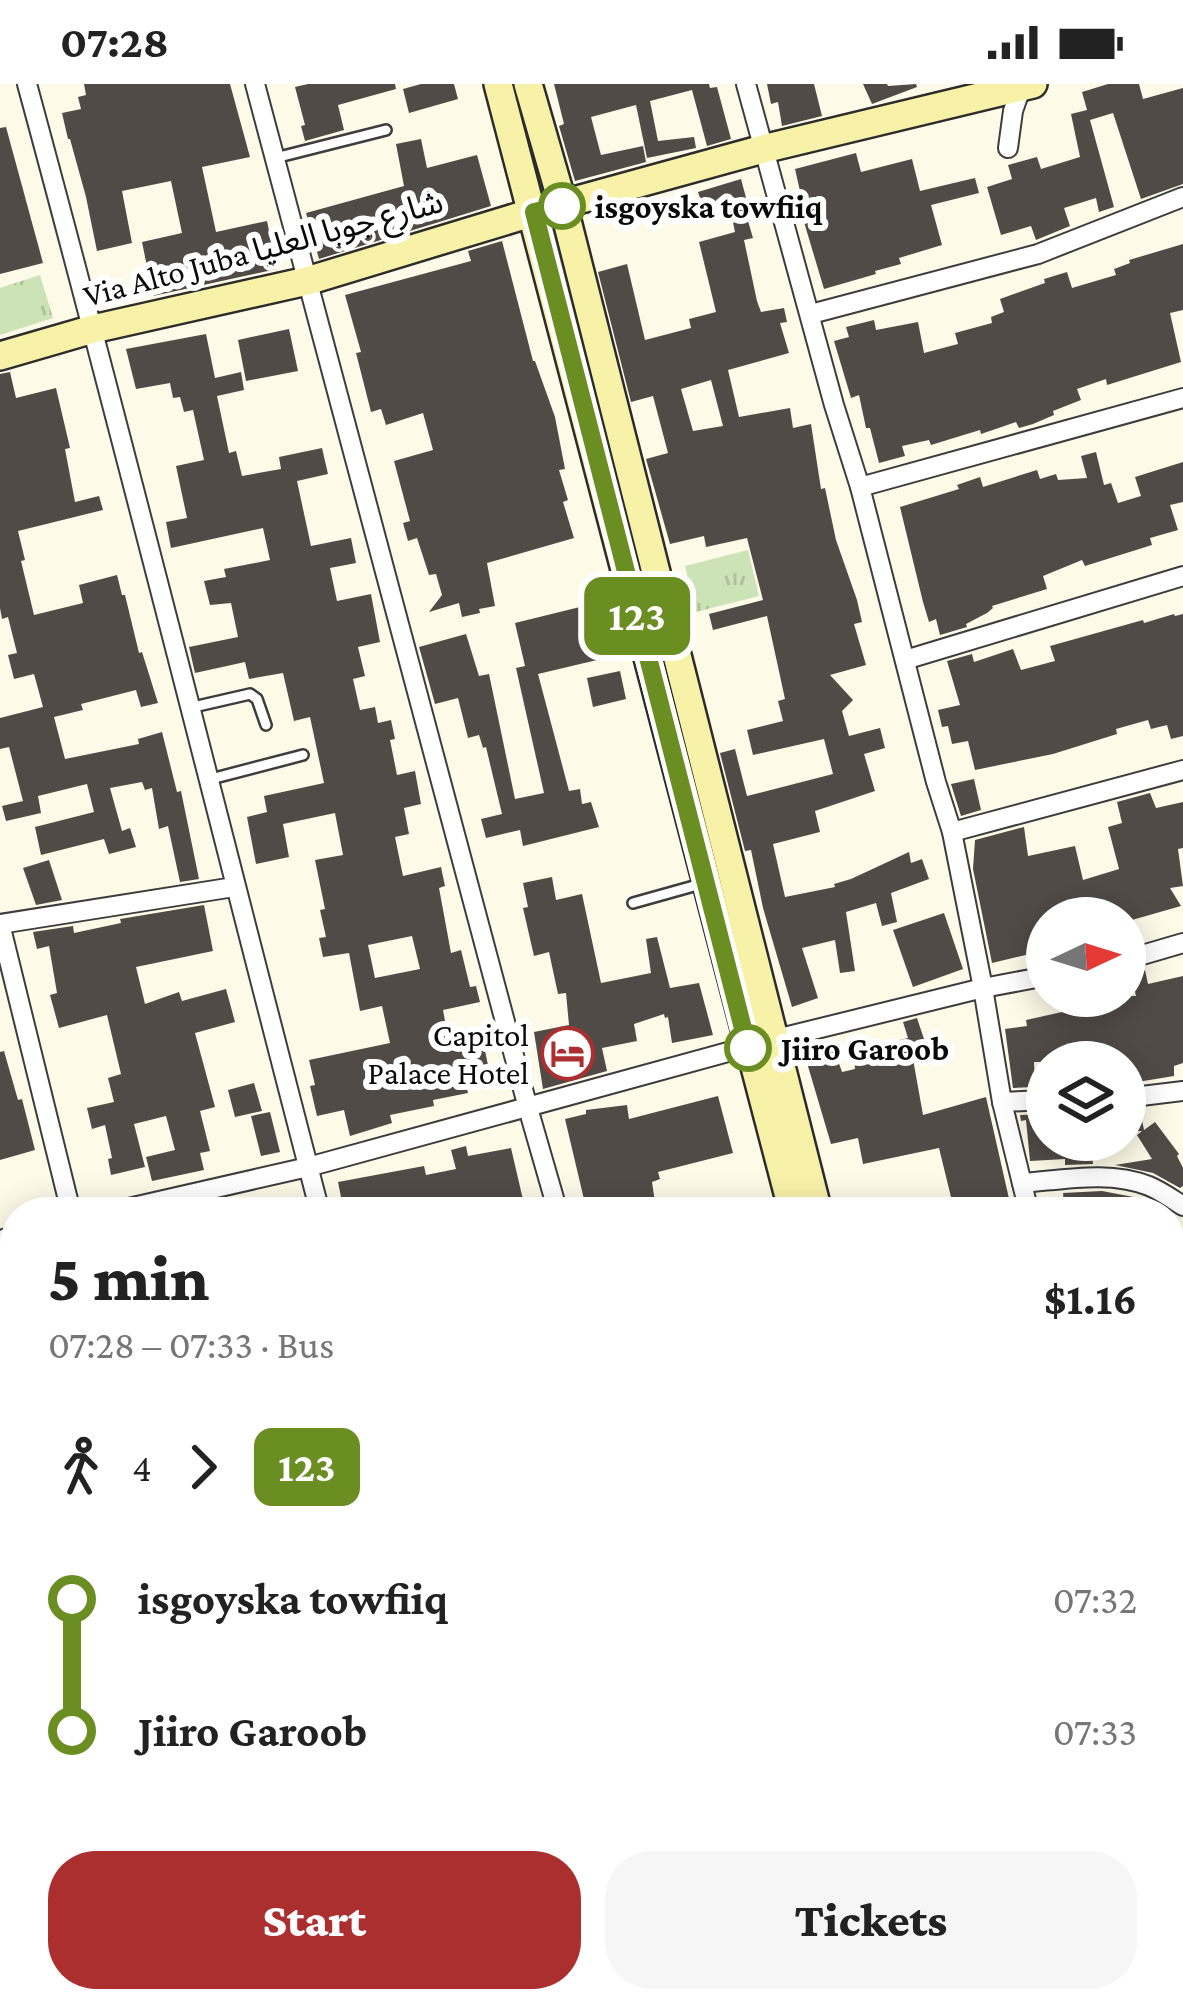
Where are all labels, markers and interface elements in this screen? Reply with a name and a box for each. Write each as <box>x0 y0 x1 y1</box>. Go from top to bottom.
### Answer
text: 07:28 <box>60 17 169 67</box>
street label: Via Alto Juba شارع جوبا العليا <box>79 182 448 320</box>
marker: isgoyska towfiiq <box>540 184 584 228</box>
place label: isgoyska towfiiq <box>595 188 823 225</box>
line badge: 123 <box>568 577 706 655</box>
text: 123 <box>608 592 666 639</box>
north arrow <box>1026 897 1146 1017</box>
map controls <box>1026 897 1146 1161</box>
place label: Capitol Palace Hotel <box>368 1016 529 1091</box>
hotel icon: Capitol Palace Hotel <box>540 1025 596 1081</box>
marker: Jiiro Garoob <box>726 1026 770 1070</box>
place label: Jiiro Garoob <box>778 1030 949 1067</box>
button: layers <box>1026 1041 1146 1161</box>
text: 5 min <box>48 1241 209 1314</box>
text: $1.16 <box>1044 1274 1137 1324</box>
text: 07:28 – 07:33 · Bus <box>48 1323 334 1366</box>
icon: walk <box>48 1434 114 1500</box>
icon: forward <box>170 1434 236 1500</box>
text: 123 <box>278 1443 336 1490</box>
text: 4 <box>132 1446 152 1489</box>
text: isgoyska towfiiq <box>138 1574 448 1624</box>
text: 07:32 <box>1053 1578 1137 1621</box>
text: Jiiro Garoob <box>138 1706 367 1756</box>
text: 07:33 <box>1053 1710 1137 1753</box>
button: Start <box>48 1851 581 1989</box>
button: Tickets <box>605 1851 1137 1989</box>

